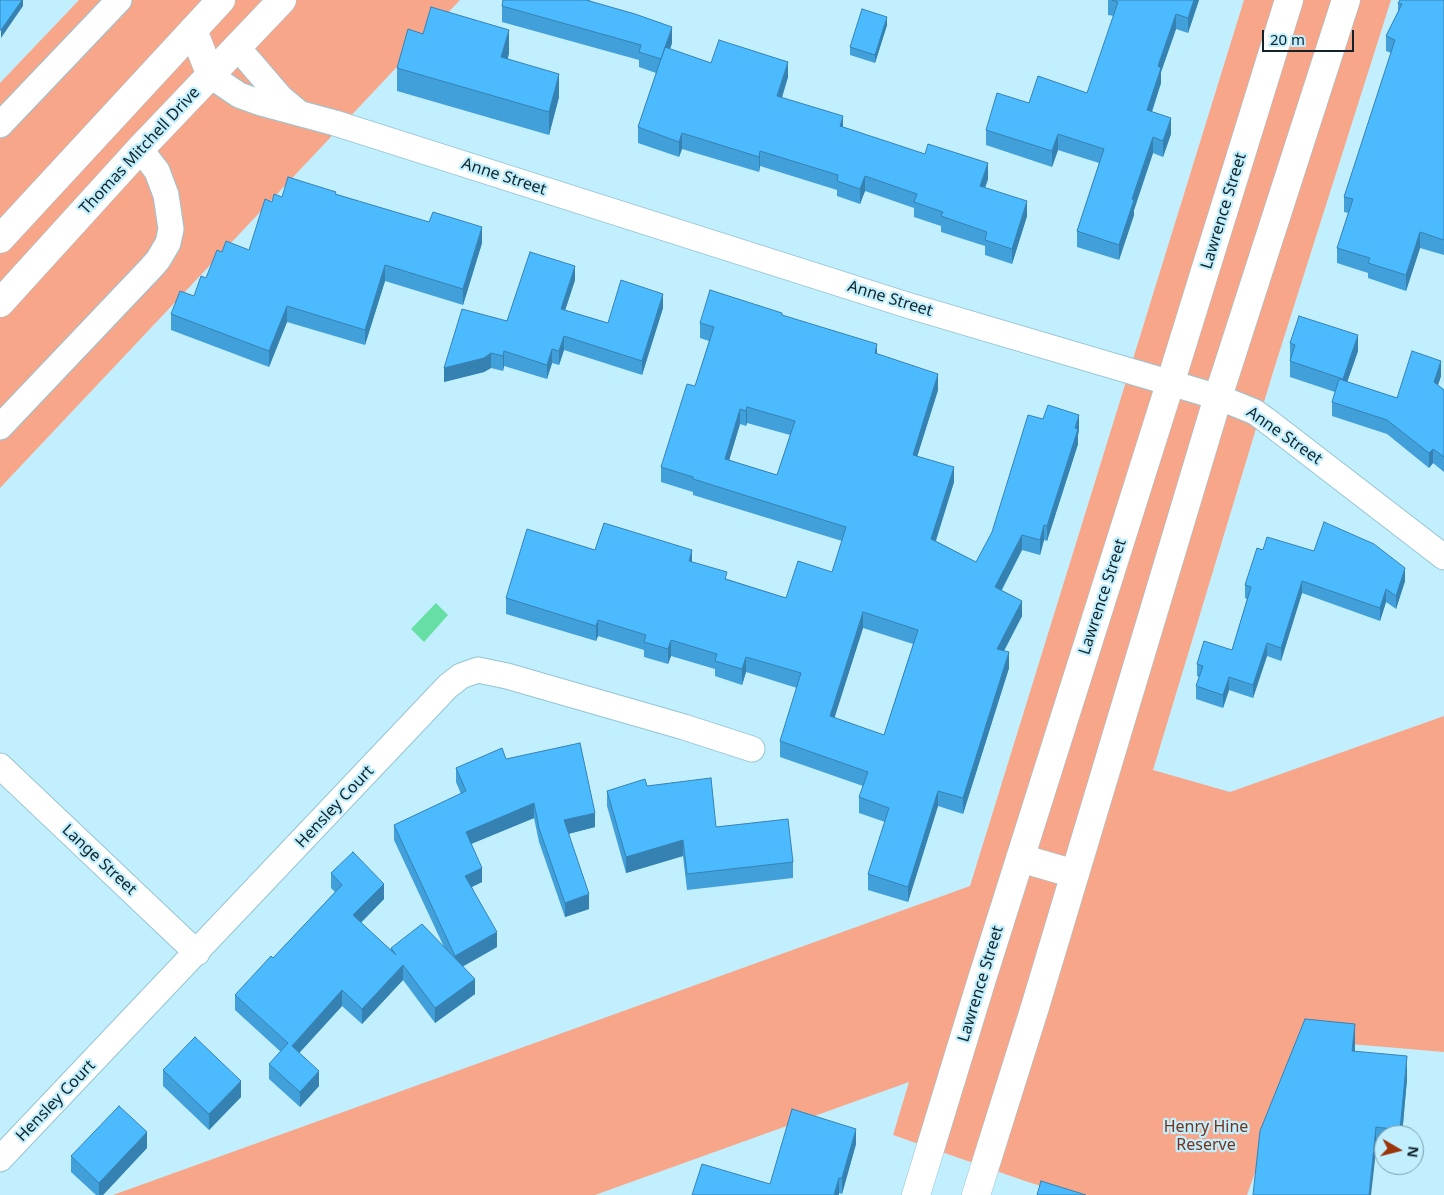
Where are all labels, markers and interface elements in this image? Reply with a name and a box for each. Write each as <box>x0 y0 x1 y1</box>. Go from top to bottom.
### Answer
scale bar <box>1264 20 1356 52</box>
text: 20 m <box>1270 29 1305 49</box>
street label: Thomas Mitchell Drive <box>76 83 204 219</box>
street label: Lawrence Street <box>1197 150 1251 272</box>
street label: Anne Street <box>459 154 549 200</box>
street label: Anne Street <box>845 277 935 321</box>
street label: Anne Street <box>1243 403 1325 469</box>
street label: Lawrence Street <box>1075 537 1131 657</box>
street label: Hensley Court <box>292 762 378 852</box>
street label: Lange Street <box>58 821 140 899</box>
street label: Lawrence Street <box>954 923 1008 1045</box>
street label: Hensley Court <box>12 1056 100 1146</box>
park label: Henry Hine Reserve <box>1164 1117 1248 1155</box>
north arrow <box>1374 1125 1424 1175</box>
text: N <box>1403 1145 1424 1159</box>

